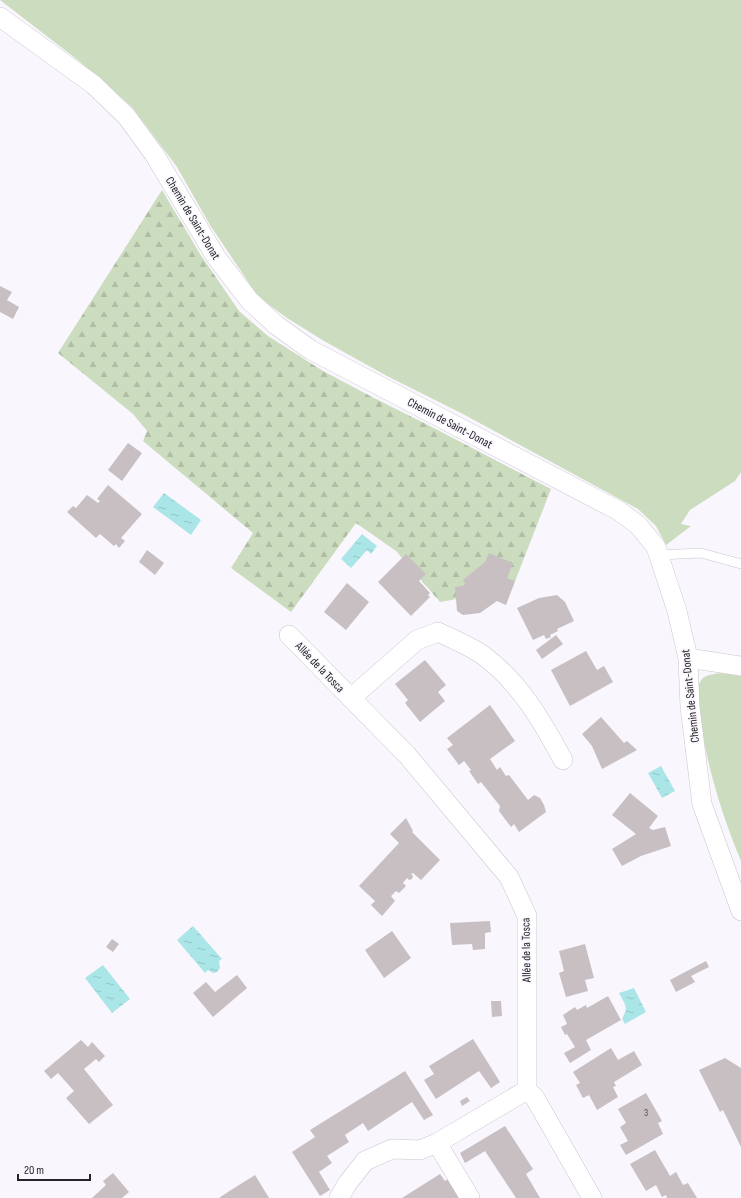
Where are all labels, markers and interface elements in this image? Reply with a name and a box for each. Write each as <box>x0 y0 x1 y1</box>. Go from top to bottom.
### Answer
street label: Chemin de Saint-Donat <box>162 174 223 263</box>
street label: Chemin de Saint-Donat <box>405 395 495 452</box>
street label: Allée de la Tosca <box>291 638 348 696</box>
street label: Chemin de Saint-Donat <box>678 648 703 744</box>
street label: Allée de la Tosca <box>518 917 535 983</box>
house number: 3 <box>644 1107 648 1119</box>
scale bar <box>18 1156 90 1182</box>
text: 20 m <box>24 1163 44 1178</box>

